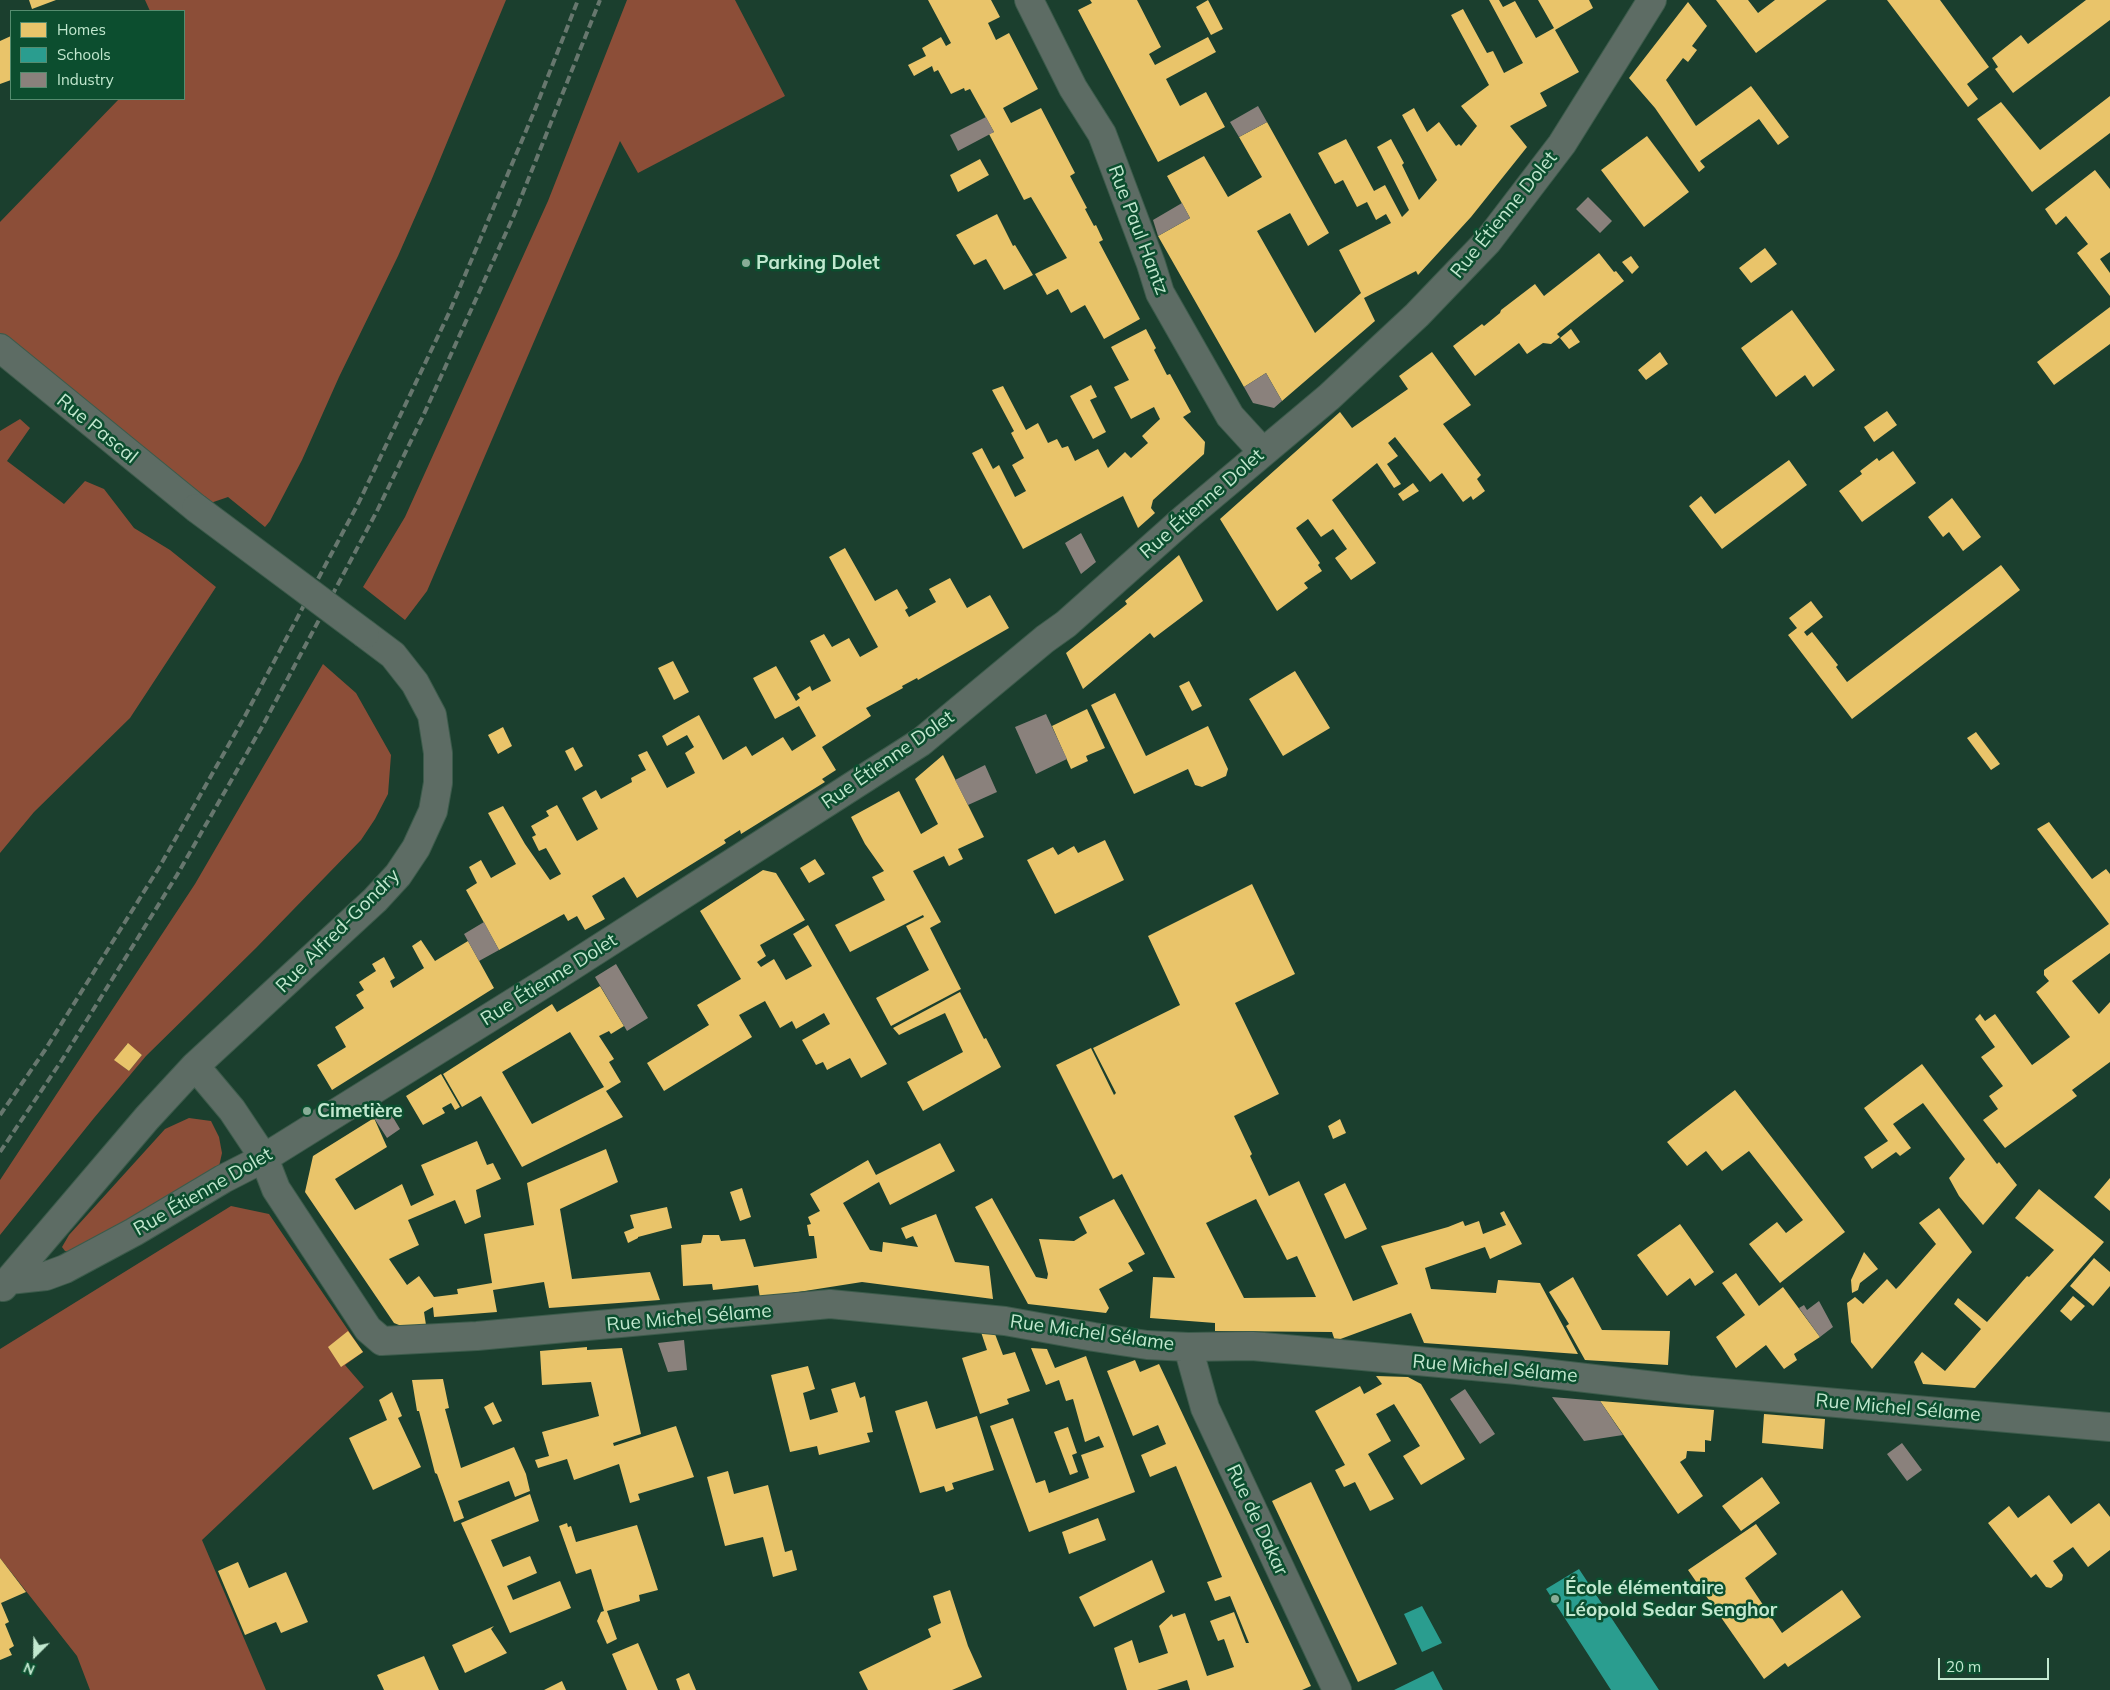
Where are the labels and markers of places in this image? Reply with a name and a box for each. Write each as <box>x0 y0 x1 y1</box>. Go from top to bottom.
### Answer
place label: Parking Dolet <box>756 252 880 274</box>
marker: Parking Dolet <box>740 257 752 269</box>
place label: Cimetière <box>317 1100 403 1122</box>
marker: Cimetière <box>301 1105 313 1117</box>
place label: École élémentaire Léopold Sedar Senghor <box>1565 1577 1777 1621</box>
marker: École élémentaire Léopold Sedar Senghor <box>1549 1593 1561 1605</box>

